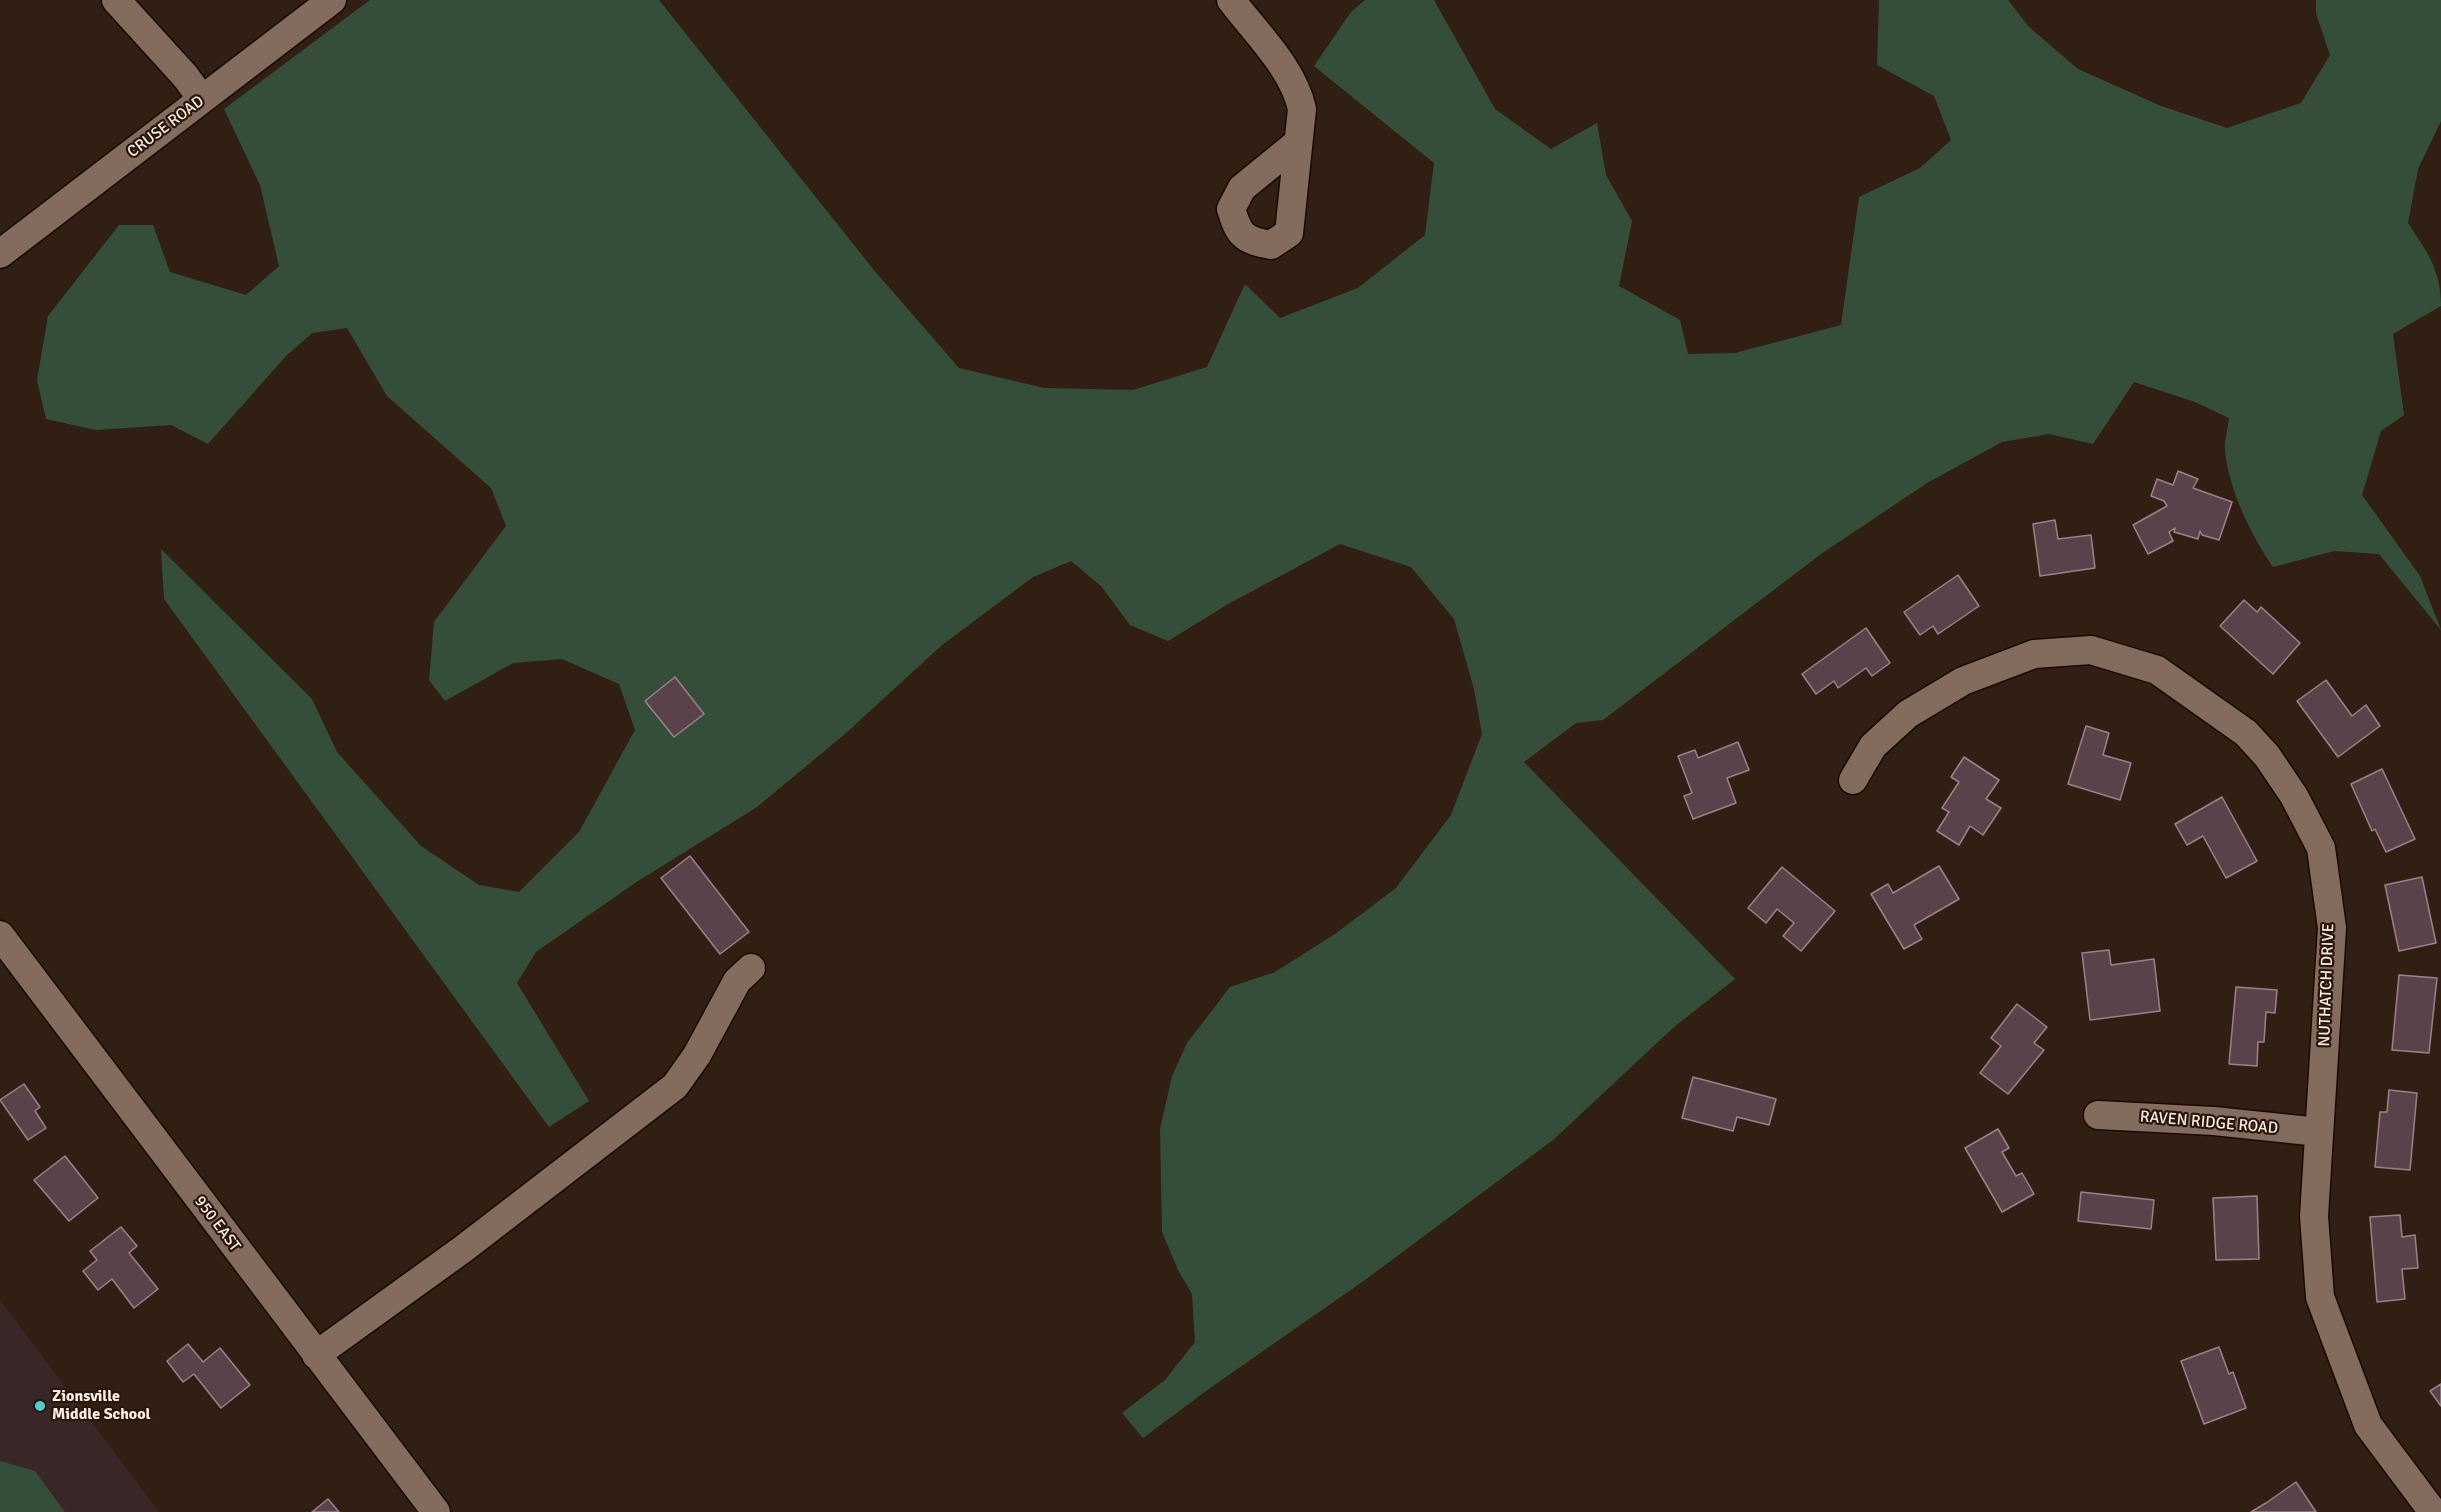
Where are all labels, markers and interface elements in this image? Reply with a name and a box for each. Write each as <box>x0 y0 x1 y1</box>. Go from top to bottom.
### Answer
street label: CRUSE ROAD <box>124 92 208 162</box>
street label: NUTHATCH DRIVE <box>2315 923 2339 1047</box>
street label: RAVEN RIDGE ROAD <box>2139 1107 2279 1139</box>
street label: 950 EAST <box>190 1192 244 1256</box>
place label: Zionsville Middle School <box>52 1387 151 1425</box>
marker: Zionsville Middle School <box>33 1399 47 1413</box>

